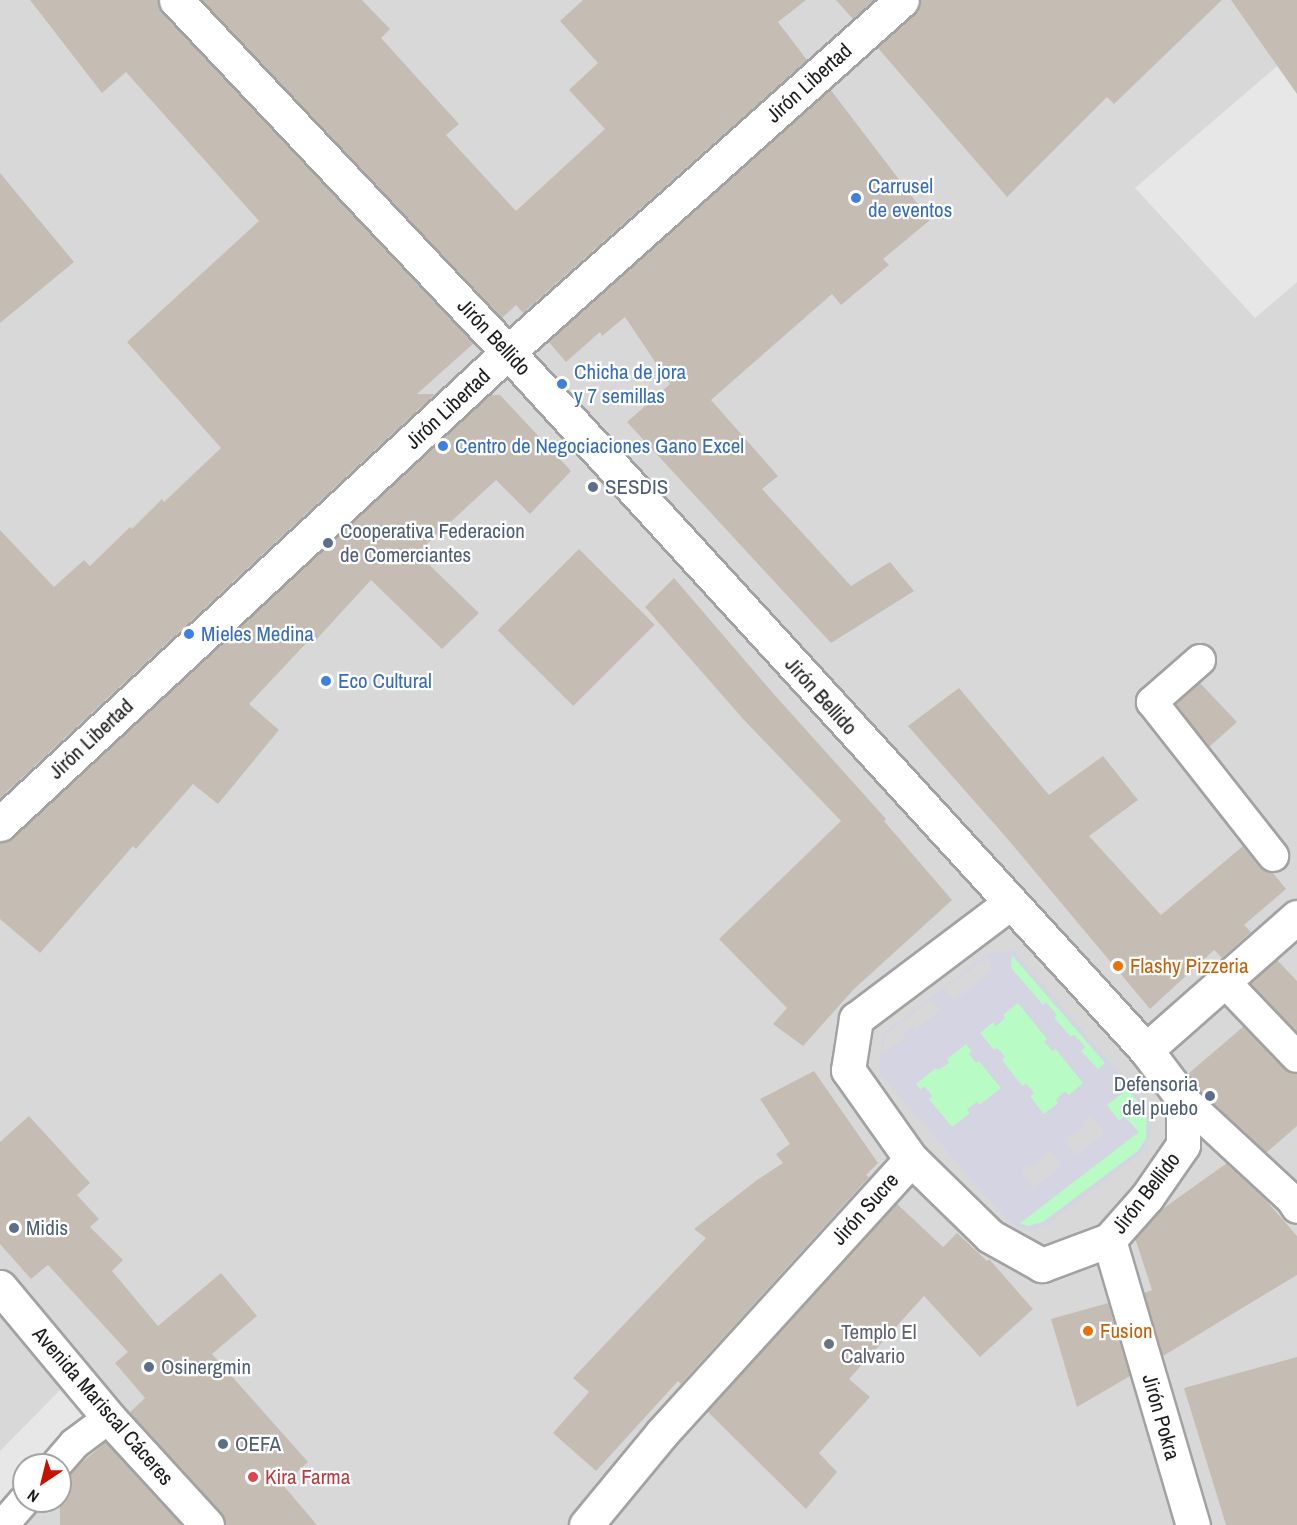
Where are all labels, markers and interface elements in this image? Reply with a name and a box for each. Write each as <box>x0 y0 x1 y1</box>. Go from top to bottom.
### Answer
street label: Jirón Libertad <box>761 38 857 128</box>
place label: Carrusel de eventos <box>868 173 952 223</box>
marker: Carrusel de eventos <box>849 191 863 205</box>
street label: Jirón Bellido <box>452 293 536 381</box>
place label: Chicha de jora y 7 semillas <box>574 359 686 409</box>
street label: Jirón Libertad <box>401 364 495 454</box>
marker: Chicha de jora y 7 semillas <box>555 377 569 391</box>
place label: Centro de Negociaciones Gano Excel <box>455 433 744 459</box>
marker: Centro de Negociaciones Gano Excel <box>436 439 450 453</box>
place label: SESDIS <box>605 474 668 500</box>
marker: SESDIS <box>586 480 600 494</box>
place label: Cooperativa Federacion de Comerciantes <box>340 518 525 568</box>
marker: Cooperativa Federacion de Comerciantes <box>321 536 335 550</box>
place label: Mieles Medina <box>201 621 314 647</box>
marker: Mieles Medina <box>182 627 196 641</box>
street label: Jirón Bellido <box>780 652 862 740</box>
place label: Eco Cultural <box>338 668 432 694</box>
marker: Eco Cultural <box>319 674 333 688</box>
street label: Jirón Libertad <box>44 694 138 784</box>
place label: Flashy Pizzeria <box>1130 953 1249 979</box>
marker: Flashy Pizzeria <box>1111 959 1125 973</box>
place label: Defensoria del puebo <box>1114 1071 1198 1121</box>
marker: Defensoria del puebo <box>1203 1089 1217 1103</box>
street label: Jirón Bellido <box>1107 1148 1185 1238</box>
street label: Jirón Sucre <box>826 1168 904 1250</box>
place label: Midis <box>26 1215 68 1241</box>
marker: Midis <box>7 1221 21 1235</box>
place label: Fusion <box>1100 1318 1153 1344</box>
place label: Templo El Calvario <box>841 1319 917 1369</box>
street label: Avenida Mariscal Cáceres <box>27 1322 179 1490</box>
marker: Fusion <box>1081 1324 1095 1338</box>
marker: Templo El Calvario <box>822 1337 836 1351</box>
place label: Osinergmin <box>161 1354 251 1380</box>
marker: Osinergmin <box>142 1360 156 1374</box>
street label: Jirón Pokra <box>1137 1371 1185 1463</box>
place label: OEFA <box>235 1431 281 1457</box>
marker: OEFA <box>216 1437 230 1451</box>
north arrow <box>12 1453 72 1513</box>
place label: Kira Farma <box>265 1464 350 1490</box>
marker: Kira Farma <box>246 1470 260 1484</box>
text: N <box>23 1484 43 1508</box>

